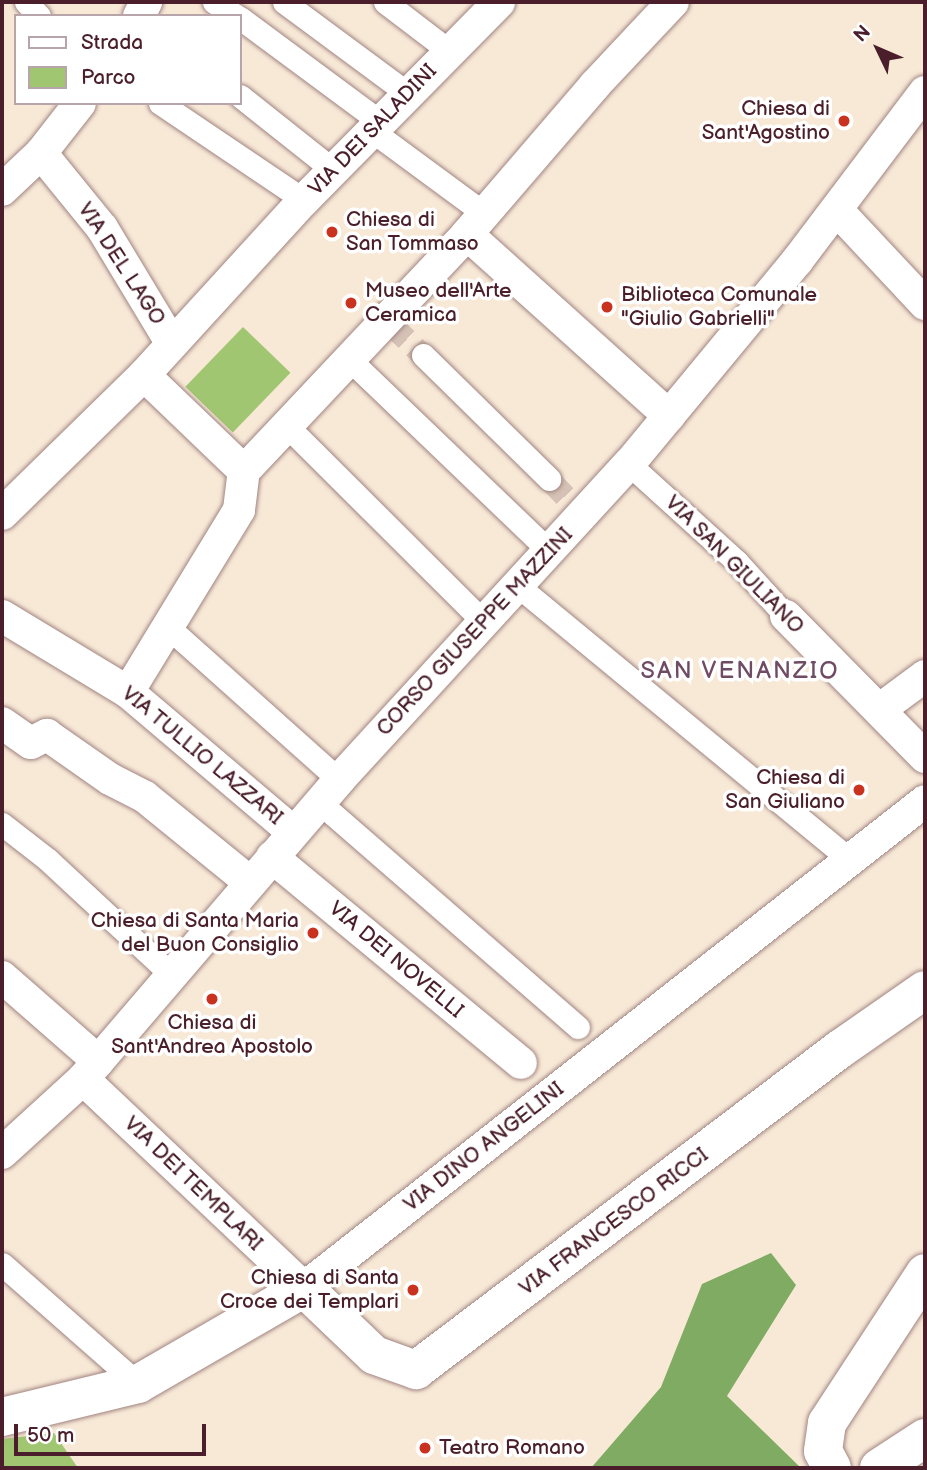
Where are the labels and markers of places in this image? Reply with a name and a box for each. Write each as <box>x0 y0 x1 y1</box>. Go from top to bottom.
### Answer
place label: Chiesa di Sant'Agostino <box>702 96 830 146</box>
marker: Chiesa di Sant'Agostino <box>836 113 852 129</box>
place label: Chiesa di San Tommaso <box>346 207 479 257</box>
marker: Chiesa di San Tommaso <box>324 224 340 240</box>
place label: Museo dell'Arte Ceramica <box>365 278 511 328</box>
place label: Biblioteca Comunale "Giulio Gabrielli" <box>621 282 817 332</box>
marker: Museo dell'Arte Ceramica <box>343 295 359 311</box>
marker: Biblioteca Comunale "Giulio Gabrielli" <box>599 299 615 315</box>
place label: Chiesa di San Giuliano <box>725 765 845 815</box>
marker: Chiesa di San Giuliano <box>851 782 867 798</box>
place label: Chiesa di Santa Maria del Buon Consiglio <box>90 908 299 958</box>
marker: Chiesa di Santa Maria del Buon Consiglio <box>305 925 321 941</box>
marker: Chiesa di Sant'Andrea Apostolo <box>204 991 220 1007</box>
place label: Chiesa di Sant'Andrea Apostolo <box>111 1010 313 1060</box>
place label: Chiesa di Santa Croce dei Templari <box>219 1265 399 1315</box>
marker: Chiesa di Santa Croce dei Templari <box>405 1282 421 1298</box>
place label: Teatro Romano <box>439 1435 585 1461</box>
marker: Teatro Romano <box>417 1440 433 1456</box>

